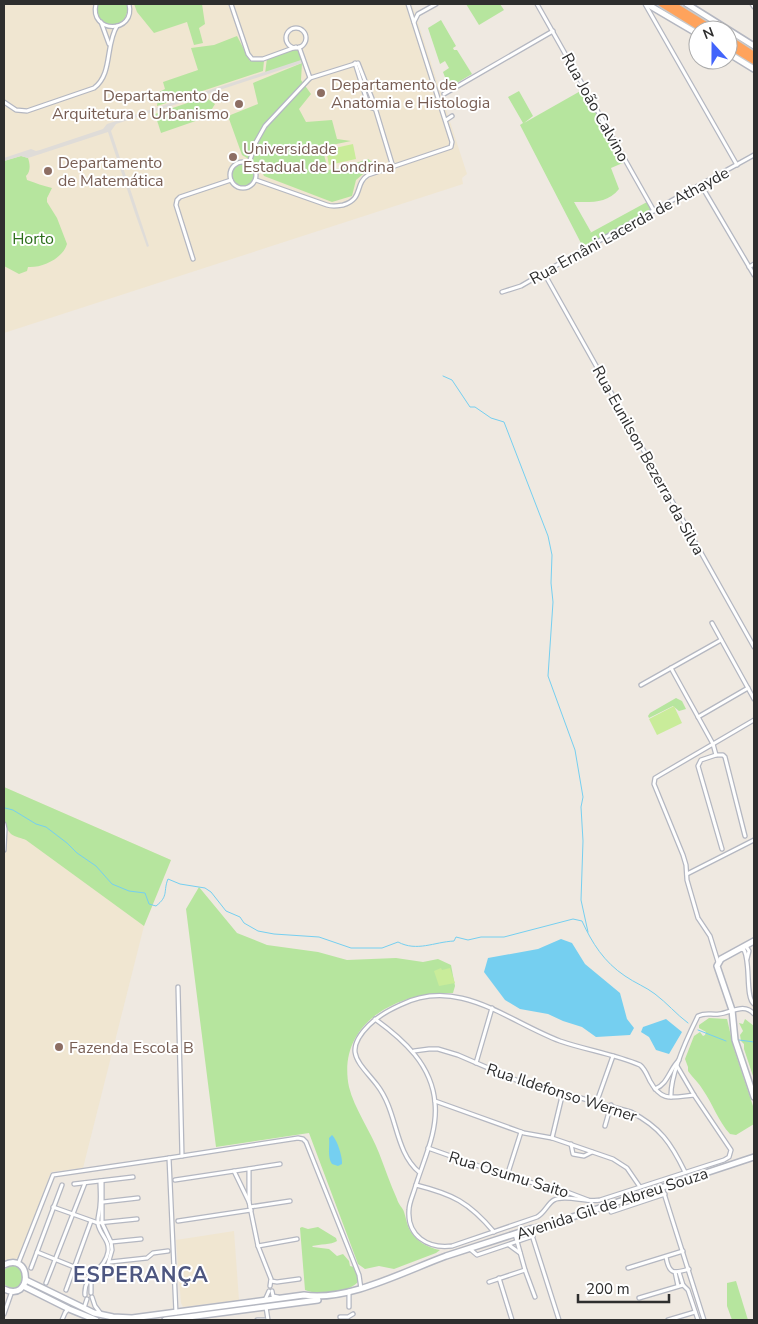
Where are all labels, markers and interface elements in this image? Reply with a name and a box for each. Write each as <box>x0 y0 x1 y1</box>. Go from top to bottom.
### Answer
north arrow <box>688 20 738 70</box>
text: N <box>700 23 717 44</box>
street label: Rua João Calvino <box>556 49 634 166</box>
place label: Departamento de Anatomia e Histologia <box>331 74 490 114</box>
place label: Departamento de Arquitetura e Urbanismo <box>52 85 229 125</box>
marker: Departamento de Anatomia e Histologia <box>315 87 327 99</box>
marker: Departamento de Arquitetura e Urbanismo <box>233 98 245 110</box>
place label: Universidade Estadual de Londrina <box>243 138 394 178</box>
marker: Universidade Estadual de Londrina <box>227 151 239 163</box>
place label: Departamento de Matemática <box>58 152 163 192</box>
street label: Rua Ernâni Lacerda de Athayde <box>526 162 733 290</box>
marker: Departamento de Matemática <box>42 165 54 177</box>
park label: Horto <box>12 228 54 250</box>
street label: Rua Eunilson Bezerra da Silva <box>587 362 709 559</box>
place label: Fazenda Escola B <box>69 1037 194 1059</box>
marker: Fazenda Escola B <box>53 1041 65 1053</box>
street label: Rua Ildefonso Werner <box>484 1058 640 1128</box>
street label: Rua Osumu Saito <box>446 1146 572 1204</box>
street label: Avenida Gil de Abreu Souza <box>514 1163 711 1245</box>
district label: ESPERANÇA <box>73 1261 209 1289</box>
scale bar <box>578 1272 669 1304</box>
text: 200 m <box>586 1279 630 1299</box>

